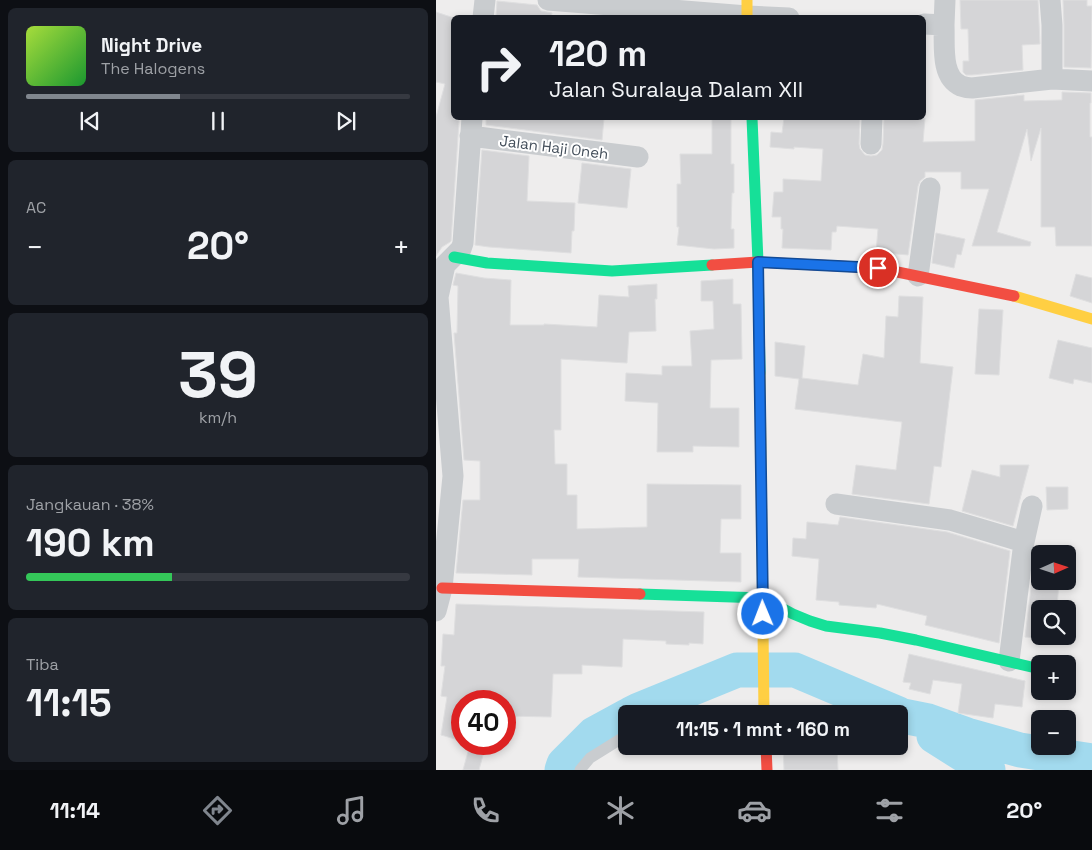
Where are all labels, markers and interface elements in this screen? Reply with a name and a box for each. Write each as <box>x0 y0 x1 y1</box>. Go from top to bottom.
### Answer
text: 120 m <box>549 32 647 76</box>
text: Night Drive <box>101 33 202 58</box>
icon: right <box>466 35 531 100</box>
text: The Halogens <box>101 58 205 79</box>
text: Jalan Suralaya Dalam XII <box>549 75 803 103</box>
icon: previous <box>76 107 104 135</box>
icon: pause <box>204 107 232 135</box>
icon: next <box>332 107 360 135</box>
street label: Jalan Haji Oneh <box>498 131 610 163</box>
text: AC <box>26 197 46 218</box>
text: 20° <box>187 222 249 270</box>
text: − <box>26 229 43 265</box>
text: + <box>393 229 410 265</box>
pin <box>857 247 899 289</box>
icon: arrive <box>864 254 892 282</box>
text: 39 <box>178 333 258 416</box>
text: km/h <box>199 407 237 428</box>
text: Jangkauan · 38% <box>26 494 154 515</box>
text: 190 km <box>26 519 155 567</box>
north arrow <box>1031 545 1076 590</box>
map controls <box>1031 545 1076 755</box>
position arrow <box>736 587 788 639</box>
button: search <box>1031 600 1076 645</box>
text: Tiba <box>26 654 59 675</box>
button: + <box>1031 655 1076 700</box>
text: 11:15 <box>26 679 112 727</box>
speed limit sign: 40 <box>451 690 516 755</box>
button: − <box>1031 710 1076 755</box>
text: 11:15 · 1 mnt · 160 m <box>676 717 850 742</box>
icon: directions <box>200 793 235 828</box>
icon: music <box>334 793 369 828</box>
icon: phone <box>468 793 503 828</box>
icon: climate <box>603 793 638 828</box>
icon: car <box>737 793 772 828</box>
icon: filters <box>872 793 907 828</box>
text: 11:14 <box>50 796 100 824</box>
text: 20° <box>1006 796 1042 824</box>

